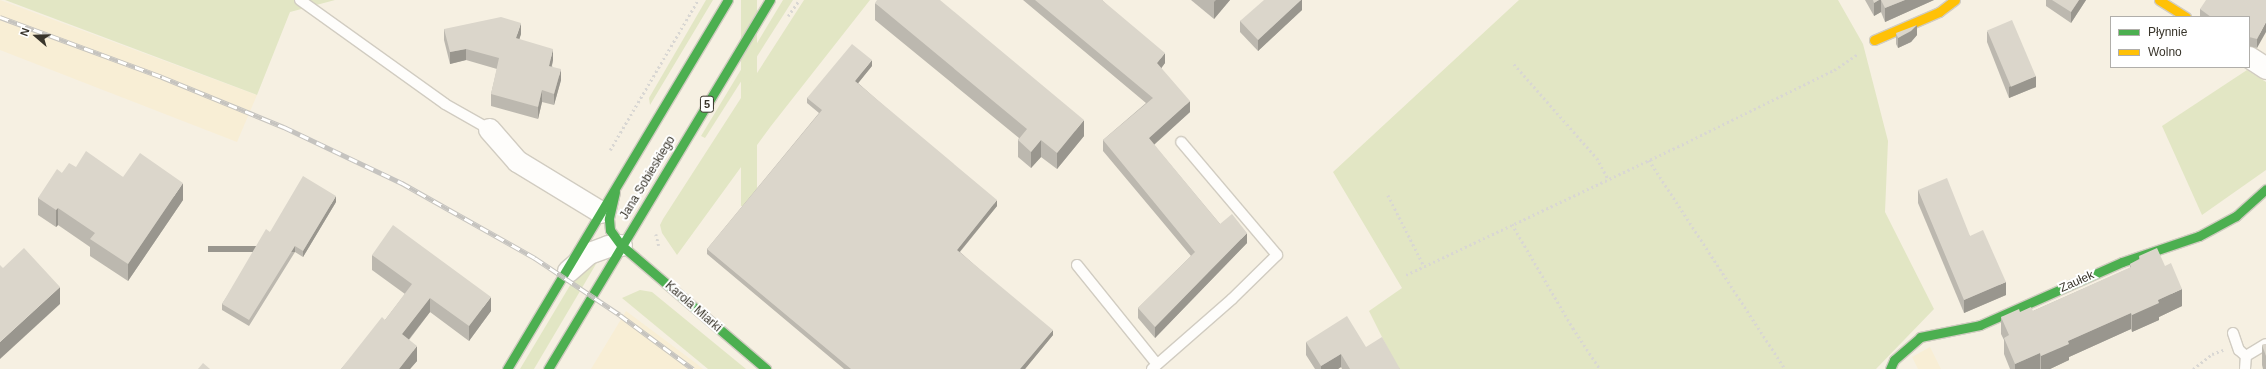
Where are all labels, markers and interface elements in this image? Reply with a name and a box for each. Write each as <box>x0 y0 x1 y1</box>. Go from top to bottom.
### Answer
north arrow <box>16 16 56 56</box>
legend <box>2110 16 2250 68</box>
text: Płynnie <box>2148 25 2187 39</box>
text: N <box>18 26 32 38</box>
text: Wolno <box>2148 45 2182 59</box>
road number: 5 <box>699 95 715 113</box>
street label: Jana Sobieskiego <box>617 134 679 222</box>
street label: Zaułek <box>2058 268 2096 296</box>
street label: Karola Miarki <box>662 279 724 335</box>

